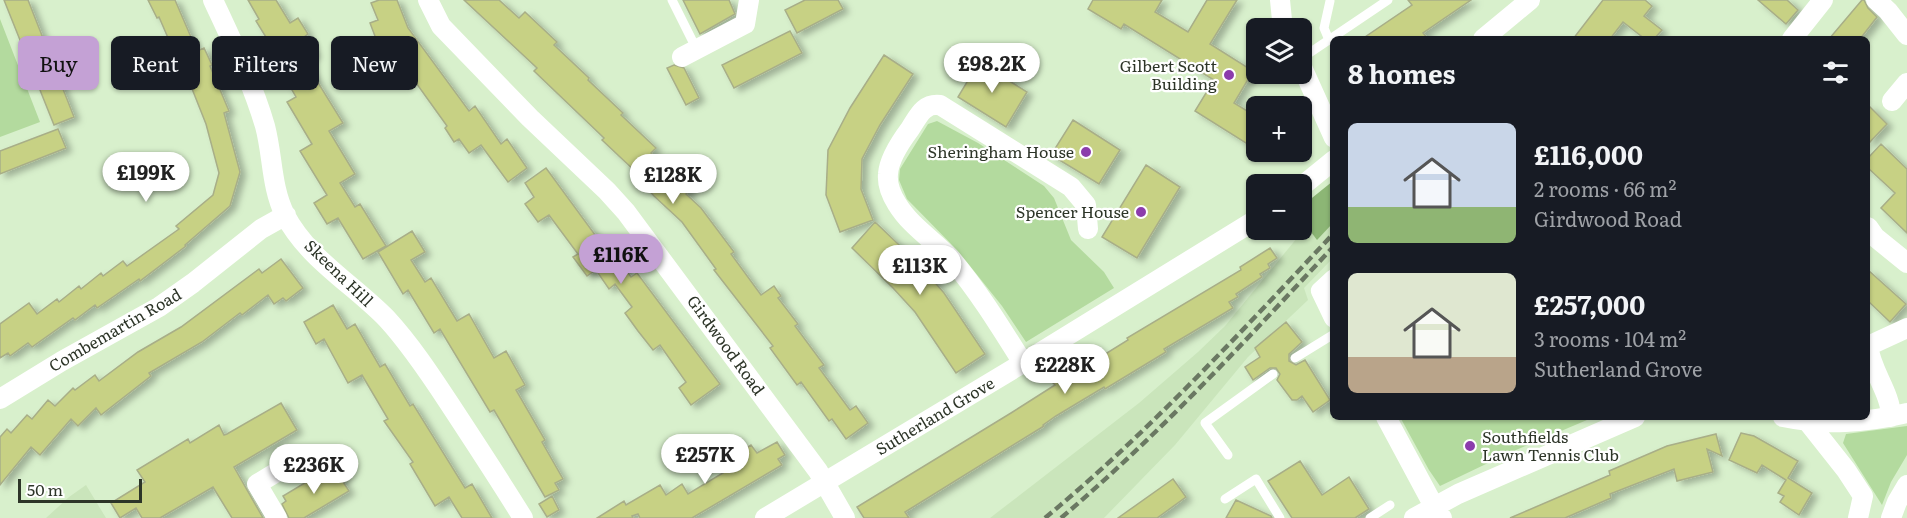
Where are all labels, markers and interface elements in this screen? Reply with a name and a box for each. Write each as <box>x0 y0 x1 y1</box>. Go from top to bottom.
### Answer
map controls <box>1246 18 1312 240</box>
button: layers <box>1246 18 1312 84</box>
chip: Buy <box>18 36 99 90</box>
chip: Rent <box>111 36 200 90</box>
chip: Filters <box>212 36 319 90</box>
chip: New <box>331 36 418 90</box>
pin: £98.2K <box>943 43 1041 94</box>
text: £98.2K <box>958 47 1026 77</box>
place label: Gilbert Scott Building <box>1120 53 1218 95</box>
text: 8 homes <box>1348 53 1456 92</box>
icon: filters <box>1819 56 1852 89</box>
marker: Gilbert Scott Building <box>1222 68 1236 82</box>
button: + <box>1246 96 1312 162</box>
text: £116,000 <box>1534 134 1643 173</box>
place label: Sheringham House <box>928 139 1074 163</box>
marker: Sheringham House <box>1079 145 1093 159</box>
icon: home <box>1396 147 1468 219</box>
pin: £199K <box>104 152 188 203</box>
pin: £128K <box>631 154 715 205</box>
text: £199K <box>116 156 176 186</box>
text: £128K <box>644 158 702 188</box>
text: 2 rooms · 66 m² <box>1534 173 1676 203</box>
button: − <box>1246 174 1312 240</box>
place label: Spencer House <box>1016 199 1129 223</box>
text: Girdwood Road <box>1534 203 1682 233</box>
marker: Spencer House <box>1134 205 1148 219</box>
street label: Skeena Hill <box>300 233 380 311</box>
pin: £116K <box>579 234 663 285</box>
text: £116K <box>593 238 649 268</box>
pin: £113K <box>878 245 962 296</box>
text: £113K <box>892 249 948 279</box>
street label: Combemartin Road <box>44 281 185 377</box>
text: £257,000 <box>1534 284 1645 323</box>
street label: Girdwood Road <box>682 289 771 400</box>
icon: home <box>1396 297 1468 369</box>
text: 3 rooms · 104 m² <box>1534 323 1686 353</box>
pin: £228K <box>1023 344 1107 395</box>
text: £228K <box>1035 348 1096 378</box>
text: Sutherland Grove <box>1534 353 1702 383</box>
street label: Sutherland Grove <box>871 370 998 460</box>
place label: Southfields Lawn Tennis Club <box>1482 424 1619 466</box>
pin: £257K <box>663 434 747 485</box>
text: £257K <box>675 438 735 468</box>
marker: Southfields Lawn Tennis Club <box>1463 439 1477 453</box>
pin: £236K <box>272 444 356 495</box>
text: £236K <box>283 448 345 478</box>
scale bar <box>18 476 142 504</box>
text: 50 m <box>27 477 63 501</box>

